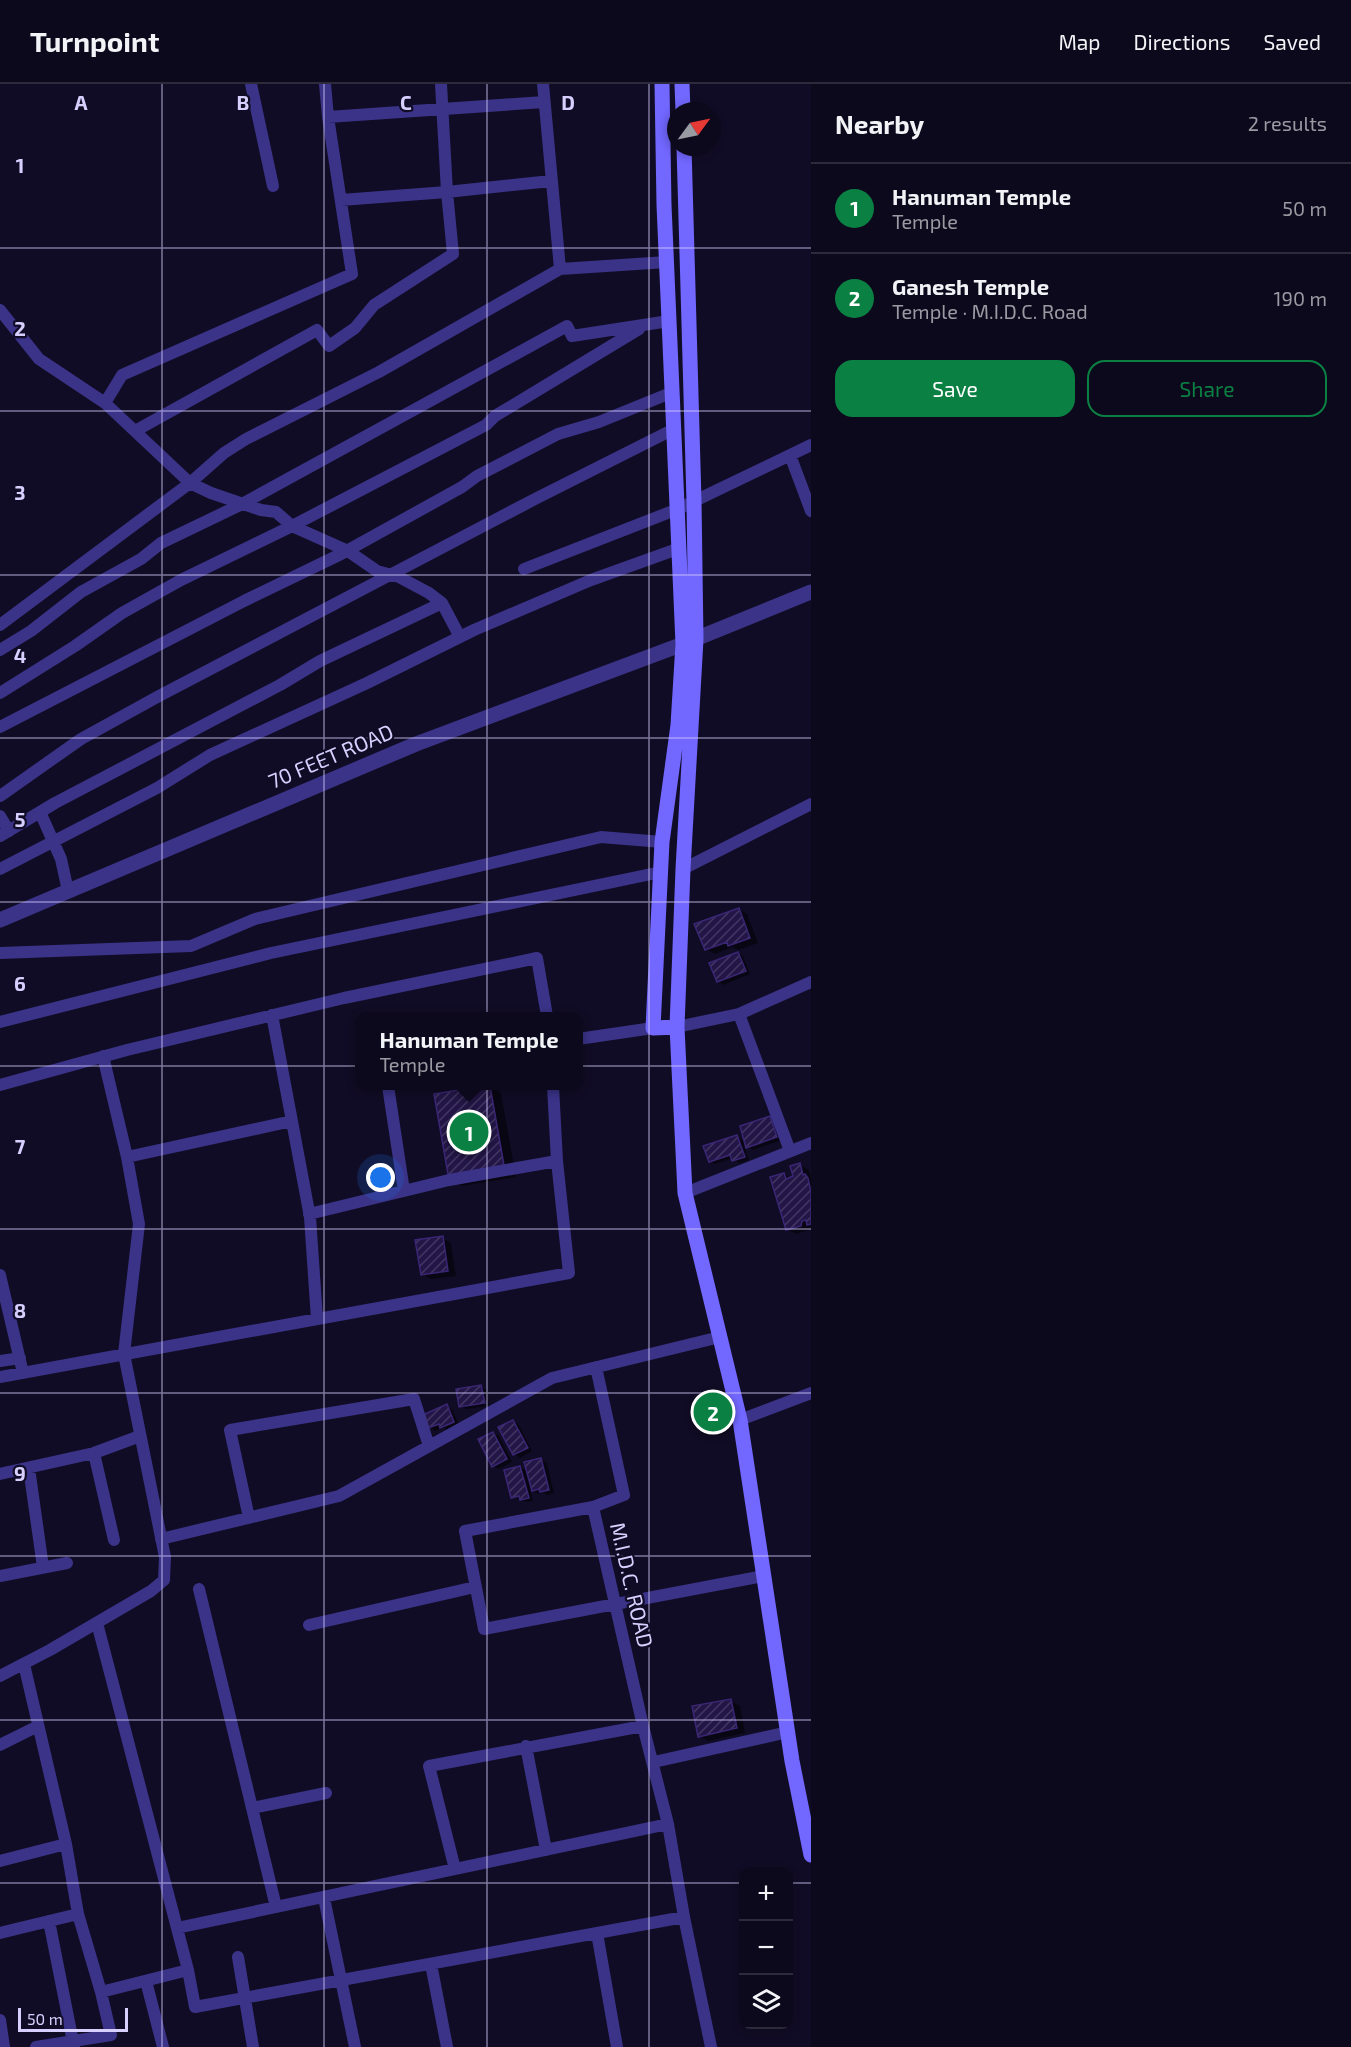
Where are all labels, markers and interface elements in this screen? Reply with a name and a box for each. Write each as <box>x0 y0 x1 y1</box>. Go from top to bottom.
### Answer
text: Turnpoint <box>30 24 159 58</box>
text: Map <box>1058 29 1101 54</box>
text: Directions <box>1134 29 1230 54</box>
text: Saved <box>1263 29 1321 54</box>
text: A <box>74 90 88 114</box>
text: B <box>237 90 249 114</box>
text: C <box>400 90 412 114</box>
text: D <box>561 90 575 114</box>
north arrow <box>667 102 721 156</box>
text: Nearby <box>835 108 924 139</box>
text: 2 results <box>1248 111 1327 135</box>
text: 1 <box>16 153 24 177</box>
text: Hanuman Temple <box>892 183 1071 209</box>
text: 1 <box>850 196 859 220</box>
text: 50 m <box>1282 196 1327 220</box>
text: Temple <box>892 209 958 233</box>
text: Ganesh Temple <box>892 273 1049 299</box>
text: 2 <box>849 286 860 310</box>
text: 190 m <box>1274 286 1327 310</box>
text: Temple · M.I.D.C. Road <box>892 299 1088 323</box>
text: 2 <box>14 316 26 340</box>
button: Save <box>835 360 1075 417</box>
button: Share <box>1087 360 1327 417</box>
text: 3 <box>14 480 26 504</box>
text: 4 <box>14 643 27 667</box>
street label: 70 FEET ROAD <box>264 718 397 793</box>
text: 5 <box>14 807 26 831</box>
text: 6 <box>14 971 26 995</box>
popup <box>355 1012 583 1090</box>
text: Hanuman Temple <box>379 1026 559 1052</box>
text: Temple <box>379 1052 445 1076</box>
pin: 1 <box>450 1110 488 1154</box>
text: 7 <box>15 1134 26 1158</box>
your location <box>366 1163 395 1192</box>
text: 8 <box>14 1298 26 1322</box>
pin: 2 <box>694 1390 732 1434</box>
text: 9 <box>14 1461 26 1485</box>
street label: M.I.D.C. ROAD <box>606 1520 659 1650</box>
map controls <box>739 1867 793 2029</box>
button: + <box>739 1867 793 1921</box>
button: − <box>739 1921 793 1975</box>
button: layers <box>739 1975 793 2029</box>
scale bar <box>18 2005 128 2032</box>
text: 50 m <box>27 2009 63 2028</box>

